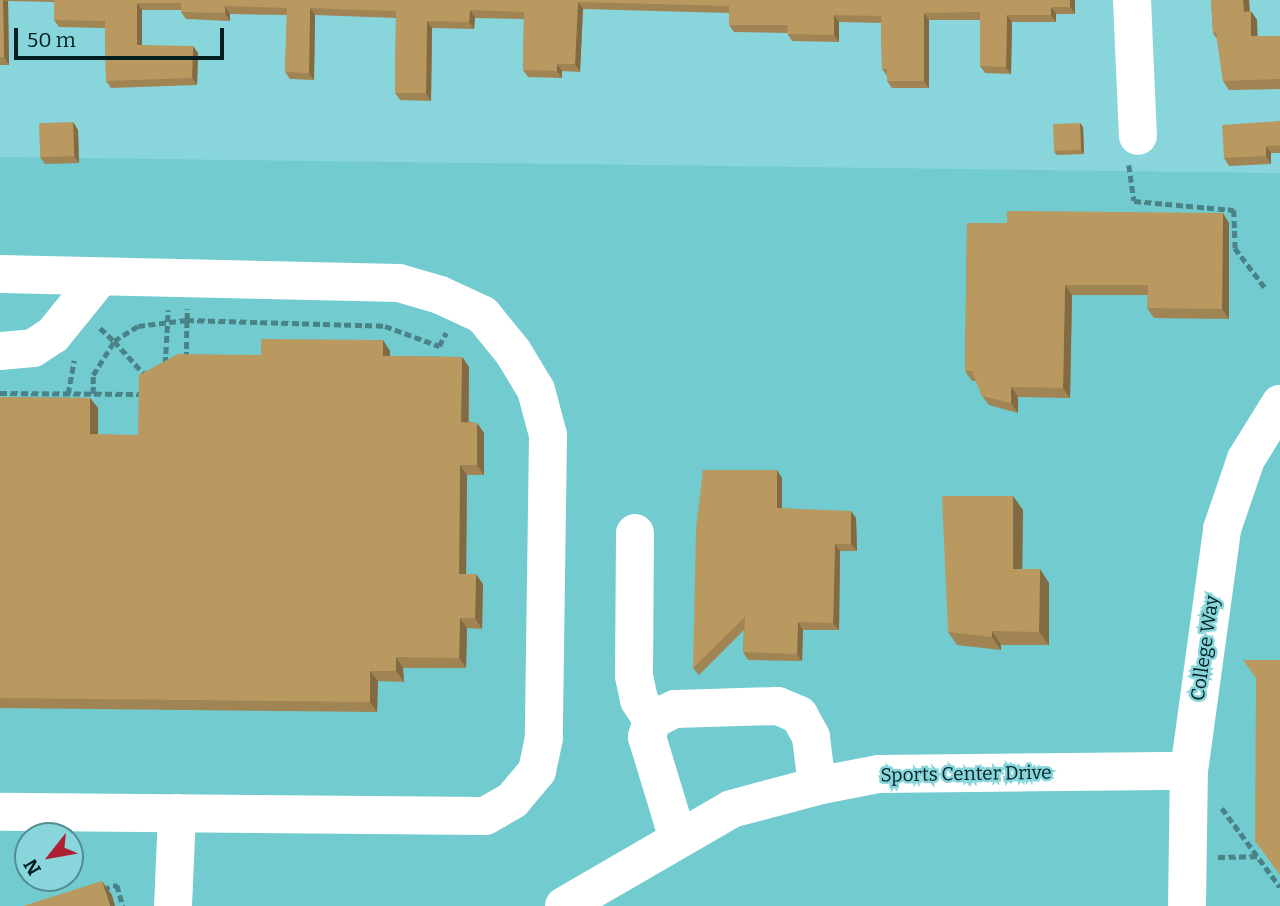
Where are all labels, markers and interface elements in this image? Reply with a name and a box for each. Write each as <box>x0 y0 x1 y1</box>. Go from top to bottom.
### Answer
scale bar <box>18 14 228 58</box>
text: 50 m <box>27 27 76 53</box>
street label: College Way <box>1186 594 1224 702</box>
street label: Sports Center Drive <box>880 761 1052 787</box>
north arrow <box>14 822 84 892</box>
text: N <box>19 855 46 879</box>

